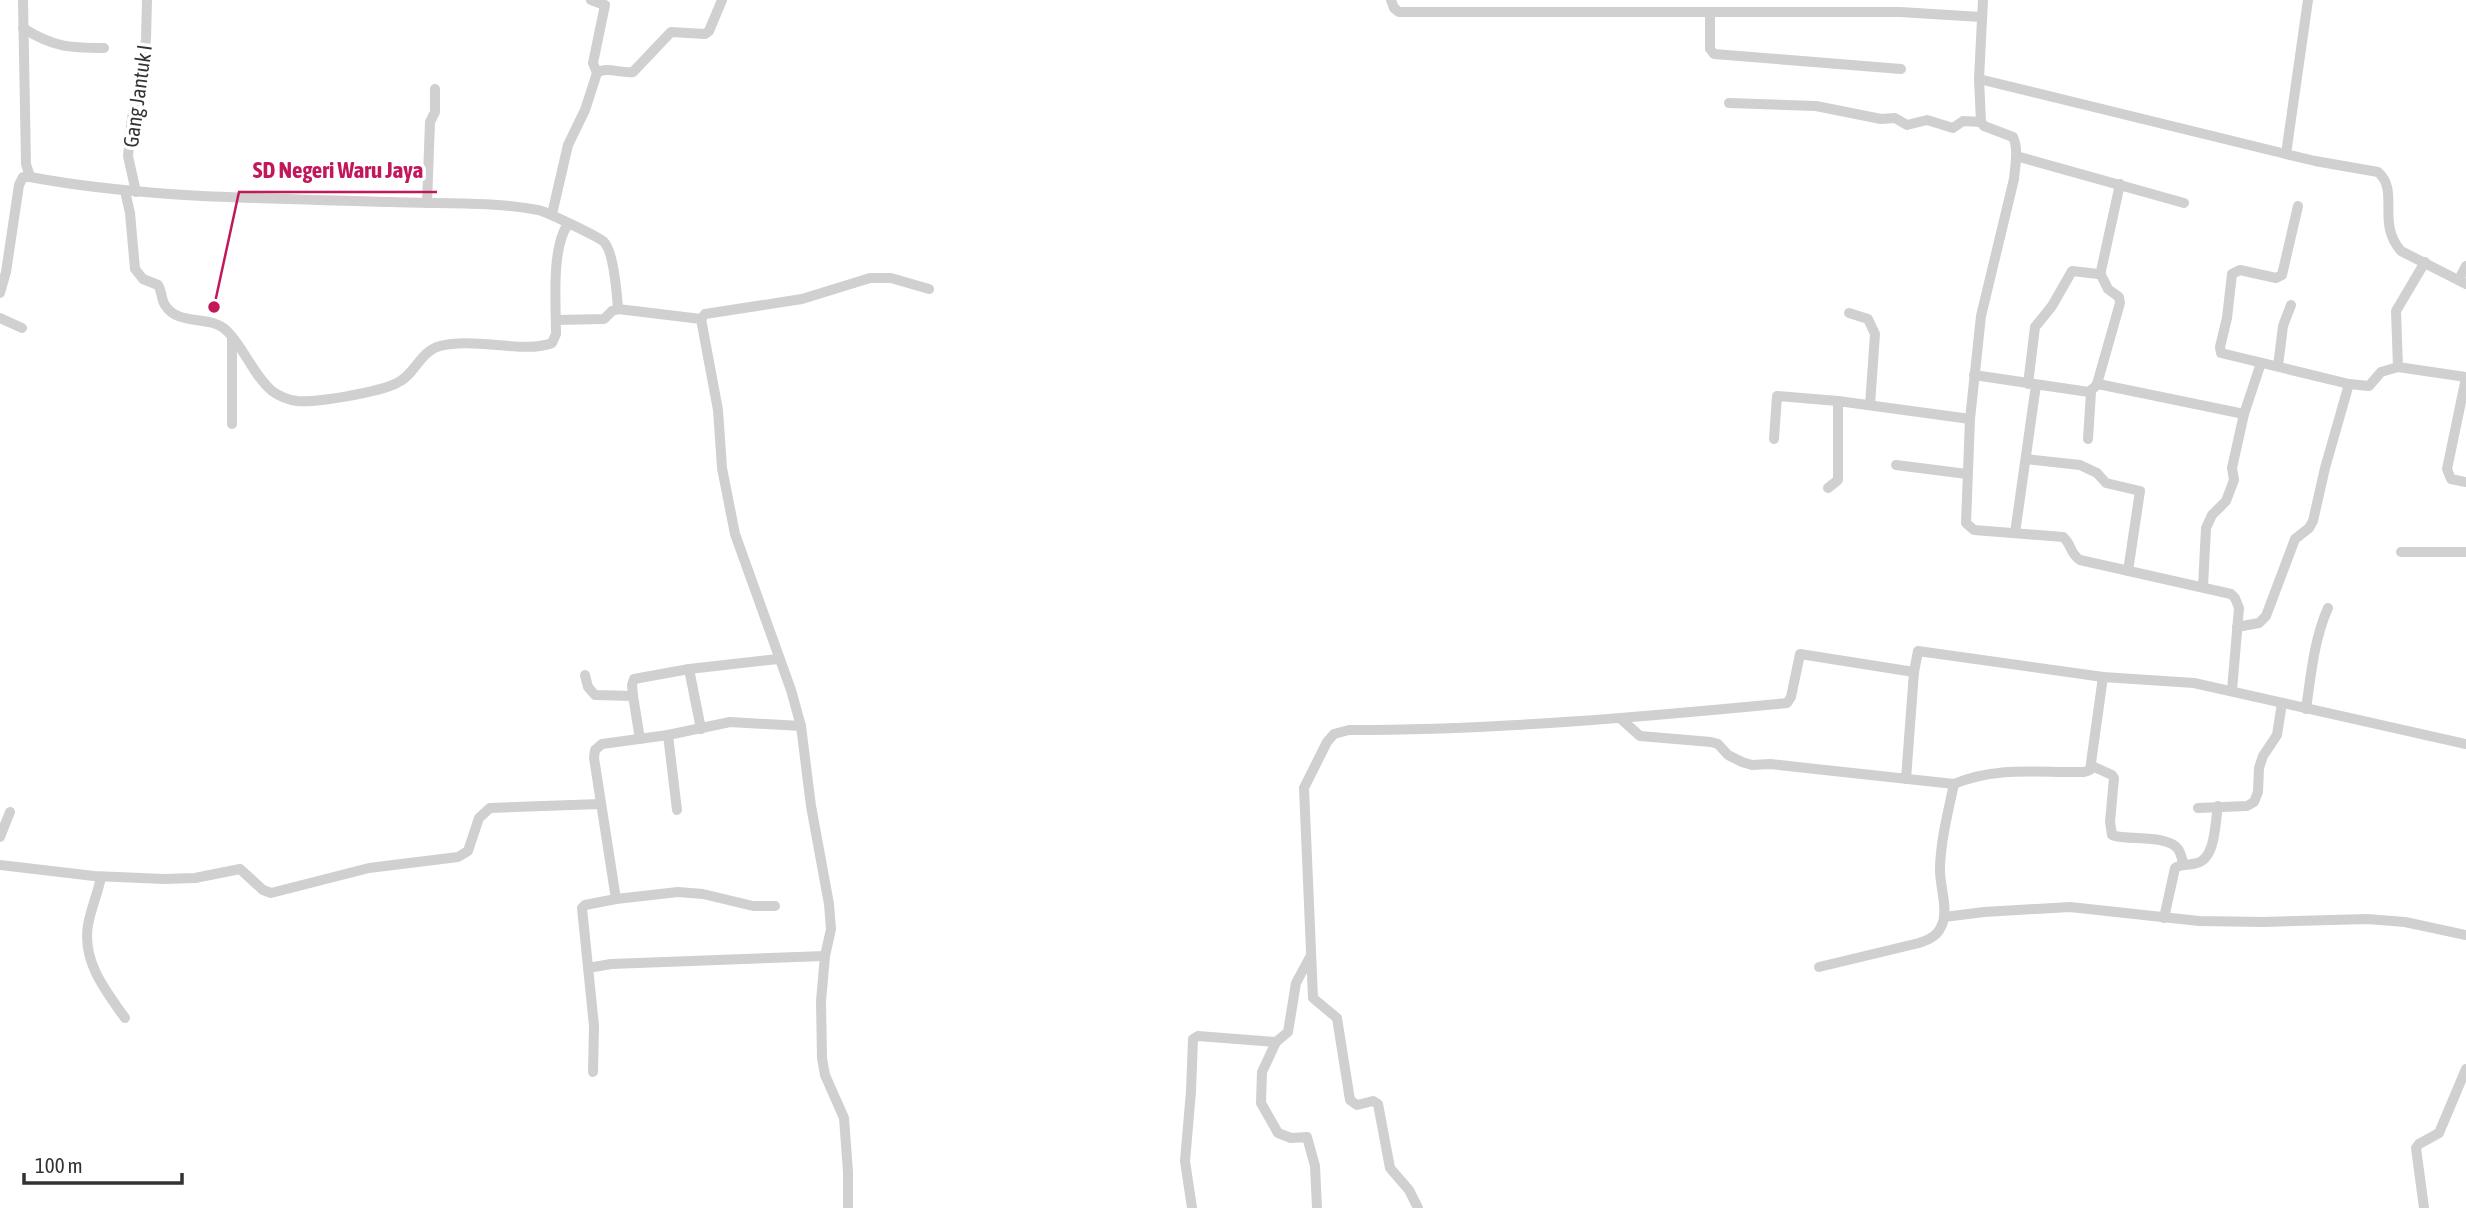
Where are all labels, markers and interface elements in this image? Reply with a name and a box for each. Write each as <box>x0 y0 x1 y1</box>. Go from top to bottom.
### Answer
street label: Gang Jantuk I <box>118 43 156 149</box>
callout: SD Negeri Waru Jaya <box>239 148 437 192</box>
text: SD Negeri Waru Jaya <box>253 157 424 183</box>
scale bar <box>24 1142 182 1186</box>
text: 100 m <box>35 1153 83 1177</box>

